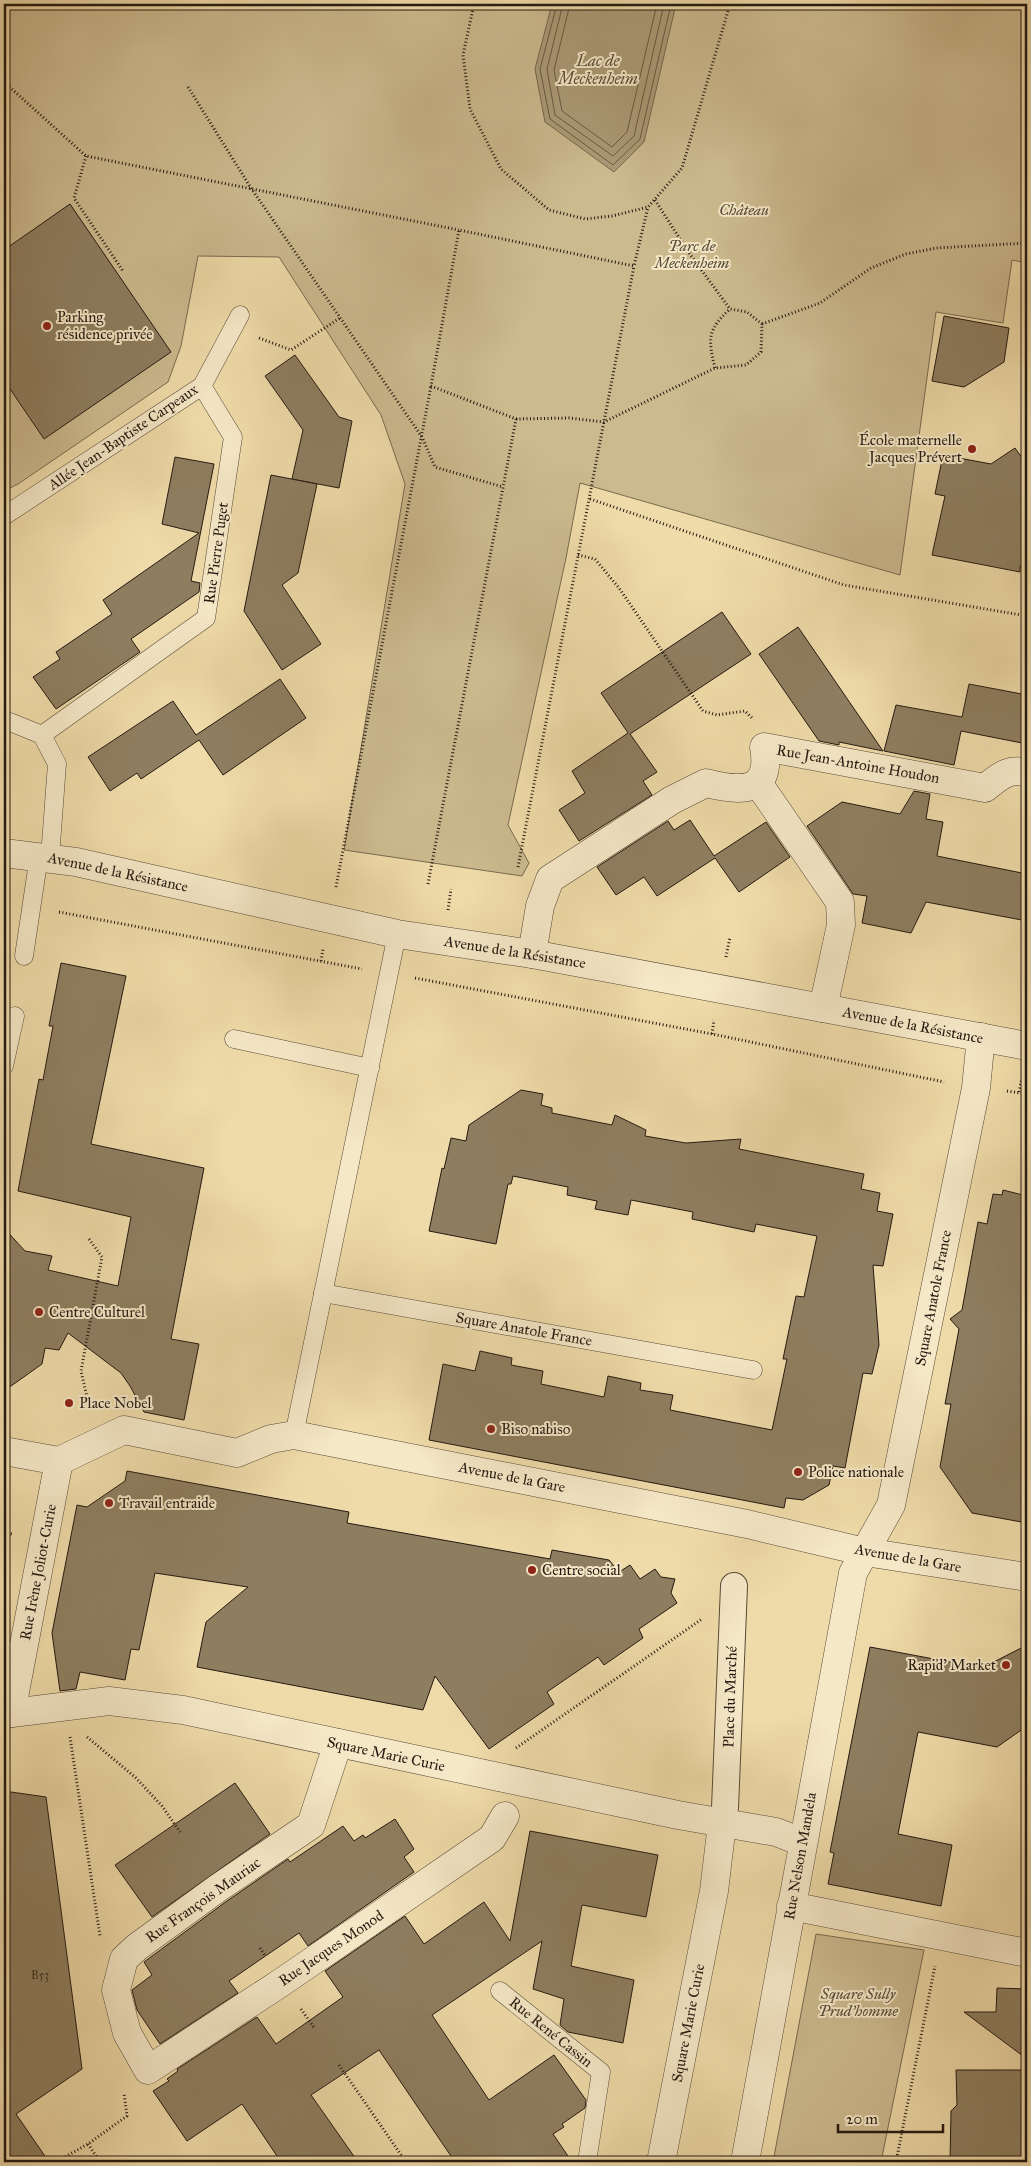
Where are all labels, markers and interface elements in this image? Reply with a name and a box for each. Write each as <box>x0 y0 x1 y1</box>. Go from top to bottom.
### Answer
water label: Lac de Meckenheim <box>556 51 638 88</box>
park label: Château <box>719 201 769 219</box>
park label: Parc de Meckenheim <box>653 237 729 272</box>
place label: Parking résidence privée <box>57 308 153 343</box>
marker: Parking résidence privée <box>41 320 53 332</box>
street label: Allée Jean-Baptiste Carpeaux <box>44 380 202 495</box>
place label: École maternelle Jacques Prévert <box>859 430 963 467</box>
marker: École maternelle Jacques Prévert <box>966 443 978 455</box>
street label: Rue Pierre Puget <box>200 500 232 605</box>
street label: Rue Jean-Antoine Houdon <box>775 741 941 788</box>
street label: Avenue de la Résistance <box>45 848 190 896</box>
street label: Avenue de la Résistance <box>442 932 587 972</box>
street label: Avenue de la Résistance <box>840 1002 985 1047</box>
street label: Square Anatole France <box>911 1228 956 1368</box>
place label: Centre Culturel <box>49 1303 146 1321</box>
marker: Centre Culturel <box>33 1306 45 1318</box>
street label: Square Anatole France <box>454 1308 594 1351</box>
place label: Place Nobel <box>79 1394 152 1412</box>
marker: Place Nobel <box>63 1397 75 1409</box>
place label: Biso nabiso <box>501 1420 571 1438</box>
marker: Biso nabiso <box>485 1423 497 1435</box>
street label: Avenue de la Gare <box>456 1458 567 1496</box>
place label: Police nationale <box>808 1463 904 1481</box>
marker: Police nationale <box>792 1466 804 1478</box>
place label: Travail entraide <box>119 1494 215 1512</box>
marker: Travail entraide <box>103 1497 115 1509</box>
street label: Rue Irène Joliot-Curie <box>16 1502 61 1642</box>
street label: Avenue de la Gare <box>852 1540 963 1576</box>
place label: Centre social <box>542 1561 622 1579</box>
marker: Centre social <box>526 1564 538 1576</box>
street label: Place du Marché <box>719 1645 741 1748</box>
place label: Rapid’ Market <box>907 1656 997 1674</box>
marker: Rapid’ Market <box>1000 1659 1012 1671</box>
street label: Square Marie Curie <box>325 1733 447 1776</box>
street label: Rue Nelson Mandela <box>780 1790 820 1921</box>
street label: Rue François Mauriac <box>142 1853 264 1947</box>
street label: Rue Jacques Monod <box>275 1906 388 1991</box>
street label: Square Marie Curie <box>668 1962 709 2084</box>
house number: B53 <box>31 1968 49 1982</box>
park label: Square Sully Prud'homme <box>818 1985 898 2020</box>
street label: Rue René Cassin <box>506 1993 596 2071</box>
scale bar <box>838 2101 944 2133</box>
text: 20 m <box>846 2110 878 2128</box>

